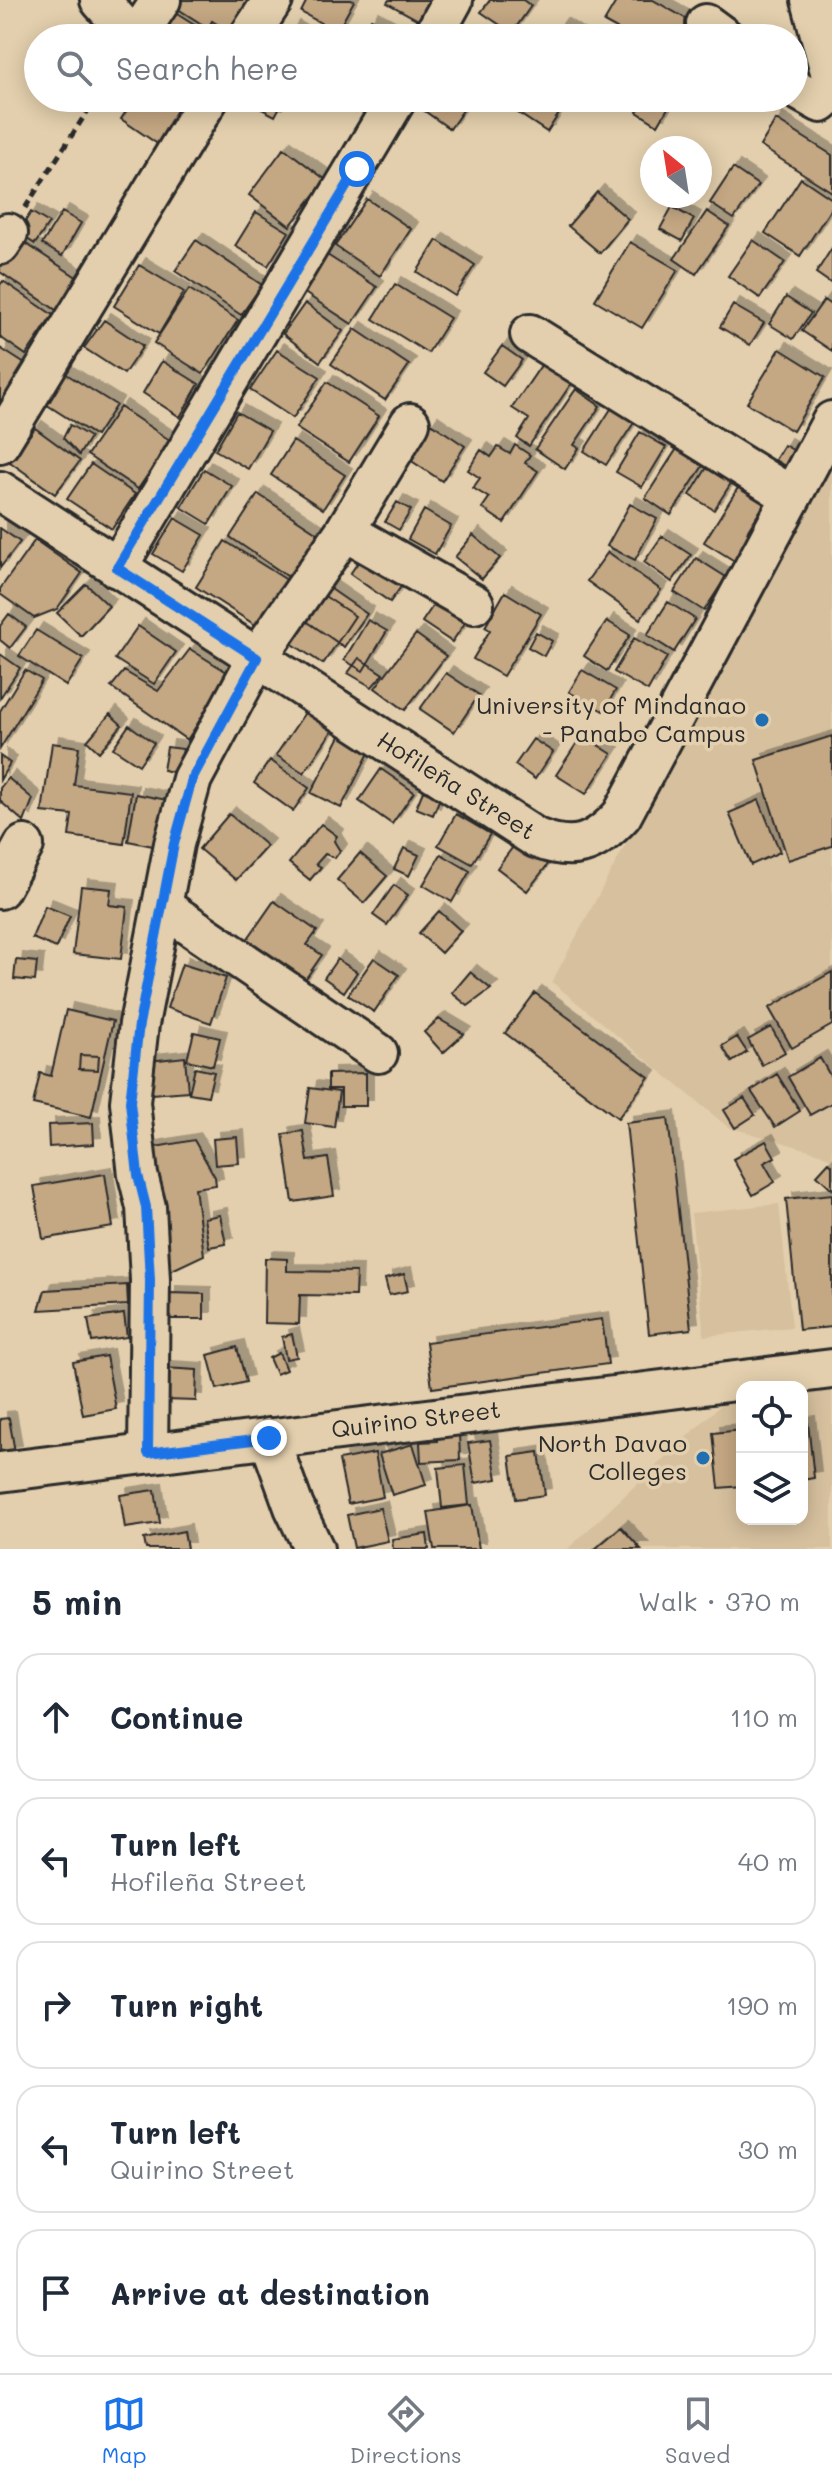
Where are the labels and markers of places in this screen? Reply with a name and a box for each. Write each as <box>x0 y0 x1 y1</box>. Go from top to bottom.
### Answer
place label: University of Mindanao - Panabo Campus <box>476 689 746 748</box>
marker: University of Mindanao - Panabo Campus <box>753 711 771 729</box>
place label: North Davao Colleges <box>538 1427 687 1486</box>
marker: North Davao Colleges <box>694 1449 712 1467</box>

